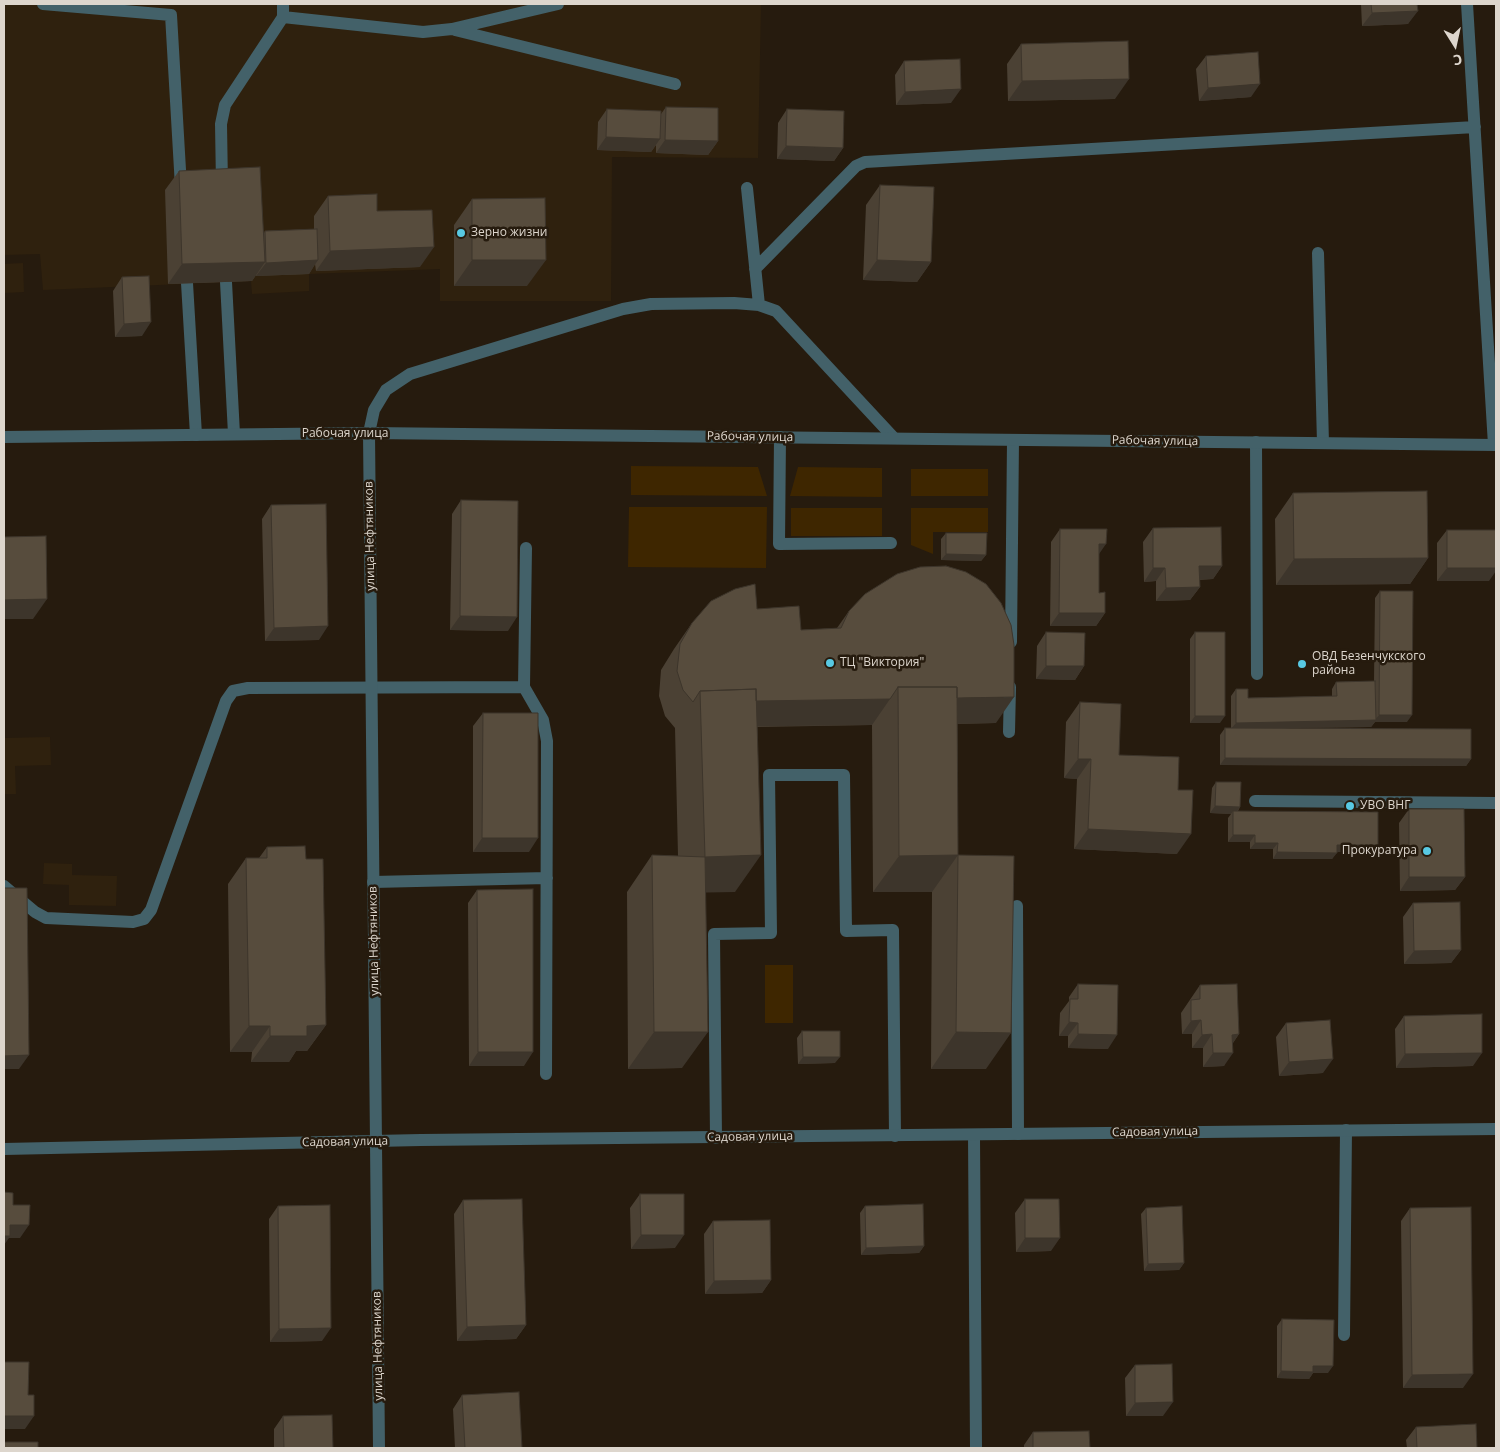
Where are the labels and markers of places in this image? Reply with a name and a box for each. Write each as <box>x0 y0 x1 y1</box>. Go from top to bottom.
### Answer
place label: Зерно жизни <box>471 226 547 240</box>
marker: Зерно жизни <box>455 227 467 239</box>
place label: ОВД Безенчукского района <box>1312 650 1426 678</box>
place label: ТЦ "Виктория" <box>840 656 924 670</box>
marker: ТЦ "Виктория" <box>824 657 836 669</box>
marker: ОВД Безенчукского района <box>1296 658 1308 670</box>
place label: УВО ВНГ <box>1360 799 1410 813</box>
marker: УВО ВНГ <box>1344 800 1356 812</box>
place label: Прокуратура <box>1342 844 1417 858</box>
marker: Прокуратура <box>1421 845 1433 857</box>

